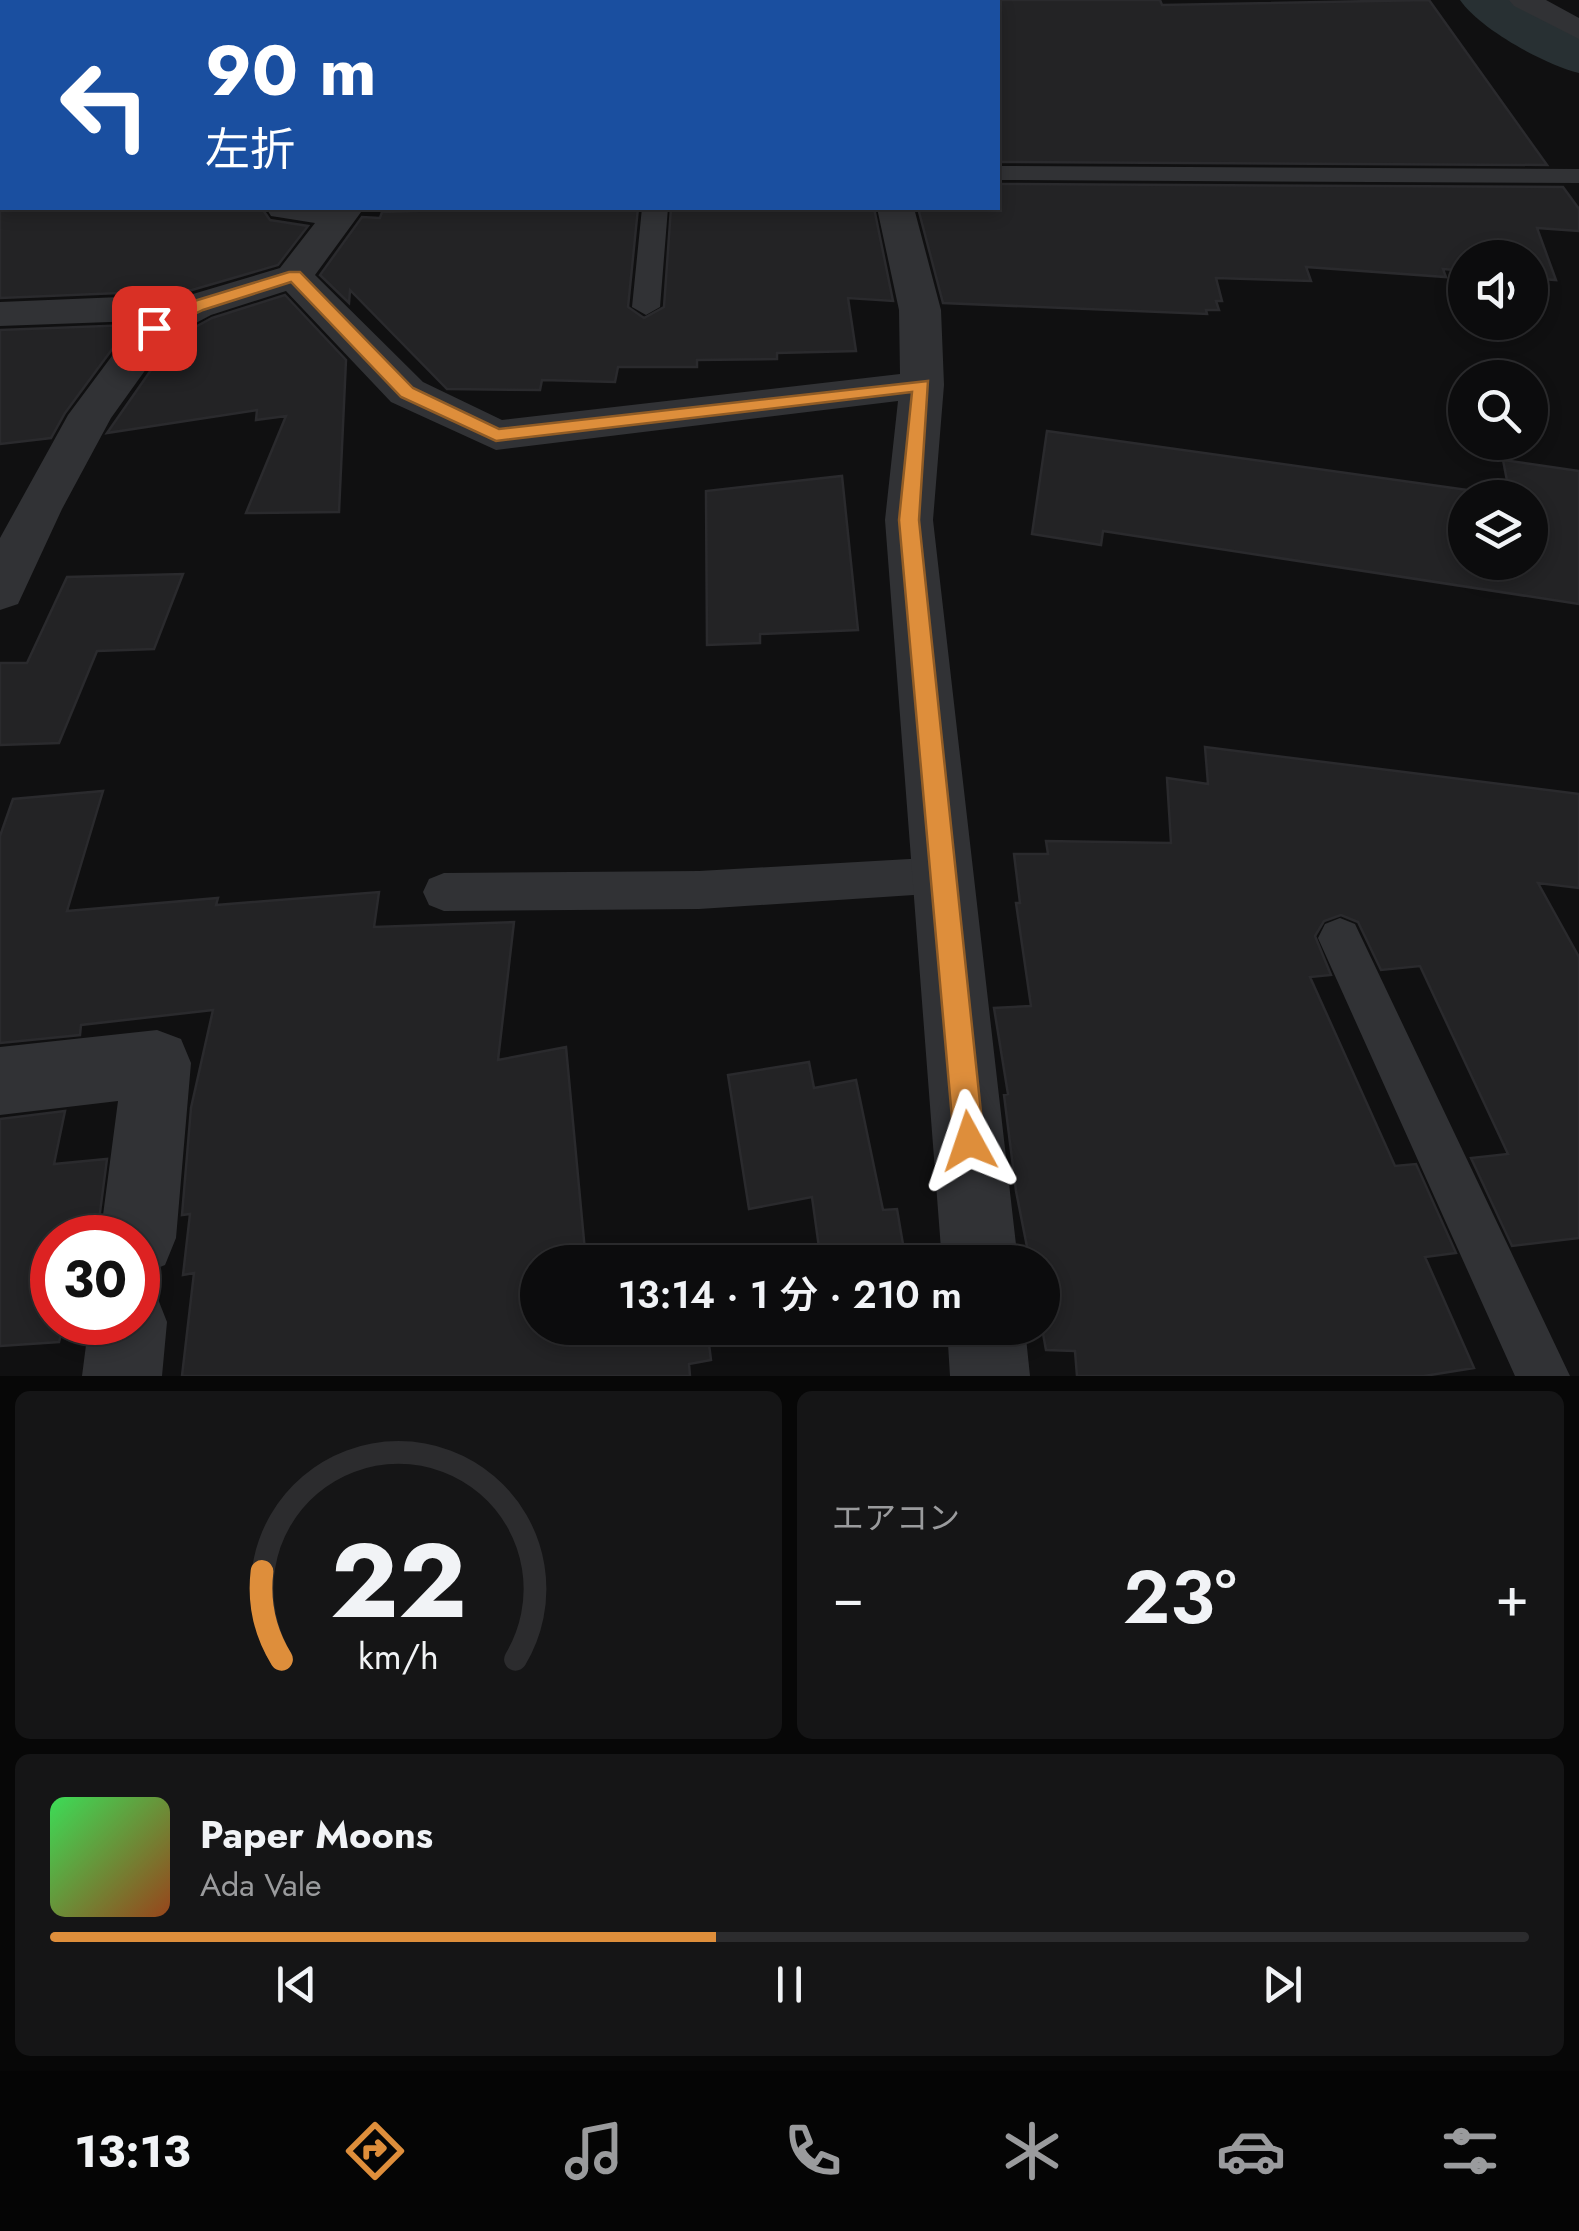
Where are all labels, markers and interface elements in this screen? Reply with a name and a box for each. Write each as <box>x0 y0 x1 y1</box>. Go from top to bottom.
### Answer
text: 90 m <box>205 20 377 121</box>
icon: left <box>40 40 170 170</box>
text: 左折 <box>205 117 295 182</box>
map controls <box>1448 240 1548 580</box>
button: sound <box>1448 240 1548 340</box>
pin <box>112 286 197 371</box>
icon: arrive <box>127 301 182 356</box>
button: search <box>1448 360 1548 460</box>
button: layers <box>1448 480 1548 580</box>
position arrow <box>917 1089 1021 1193</box>
speed limit sign: 30 <box>30 1215 160 1345</box>
text: 13:14 · 1 分 · 210 m <box>618 1267 962 1322</box>
text: エアコン <box>832 1495 960 1541</box>
text: 22 <box>330 1506 467 1656</box>
text: 23° <box>1123 1543 1237 1651</box>
text: − <box>832 1557 864 1637</box>
text: + <box>1495 1557 1529 1637</box>
text: km/h <box>358 1631 439 1682</box>
text: Paper Moons <box>200 1807 433 1862</box>
text: Ada Vale <box>200 1862 322 1908</box>
icon: previous <box>269 1957 324 2012</box>
icon: pause <box>762 1957 817 2012</box>
icon: next <box>1255 1957 1310 2012</box>
icon: directions <box>340 2116 410 2186</box>
icon: music <box>559 2116 629 2186</box>
icon: phone <box>778 2116 848 2186</box>
icon: climate <box>997 2116 1067 2186</box>
icon: car <box>1216 2116 1286 2186</box>
icon: filters <box>1435 2116 1505 2186</box>
text: 13:13 <box>74 2119 191 2184</box>

